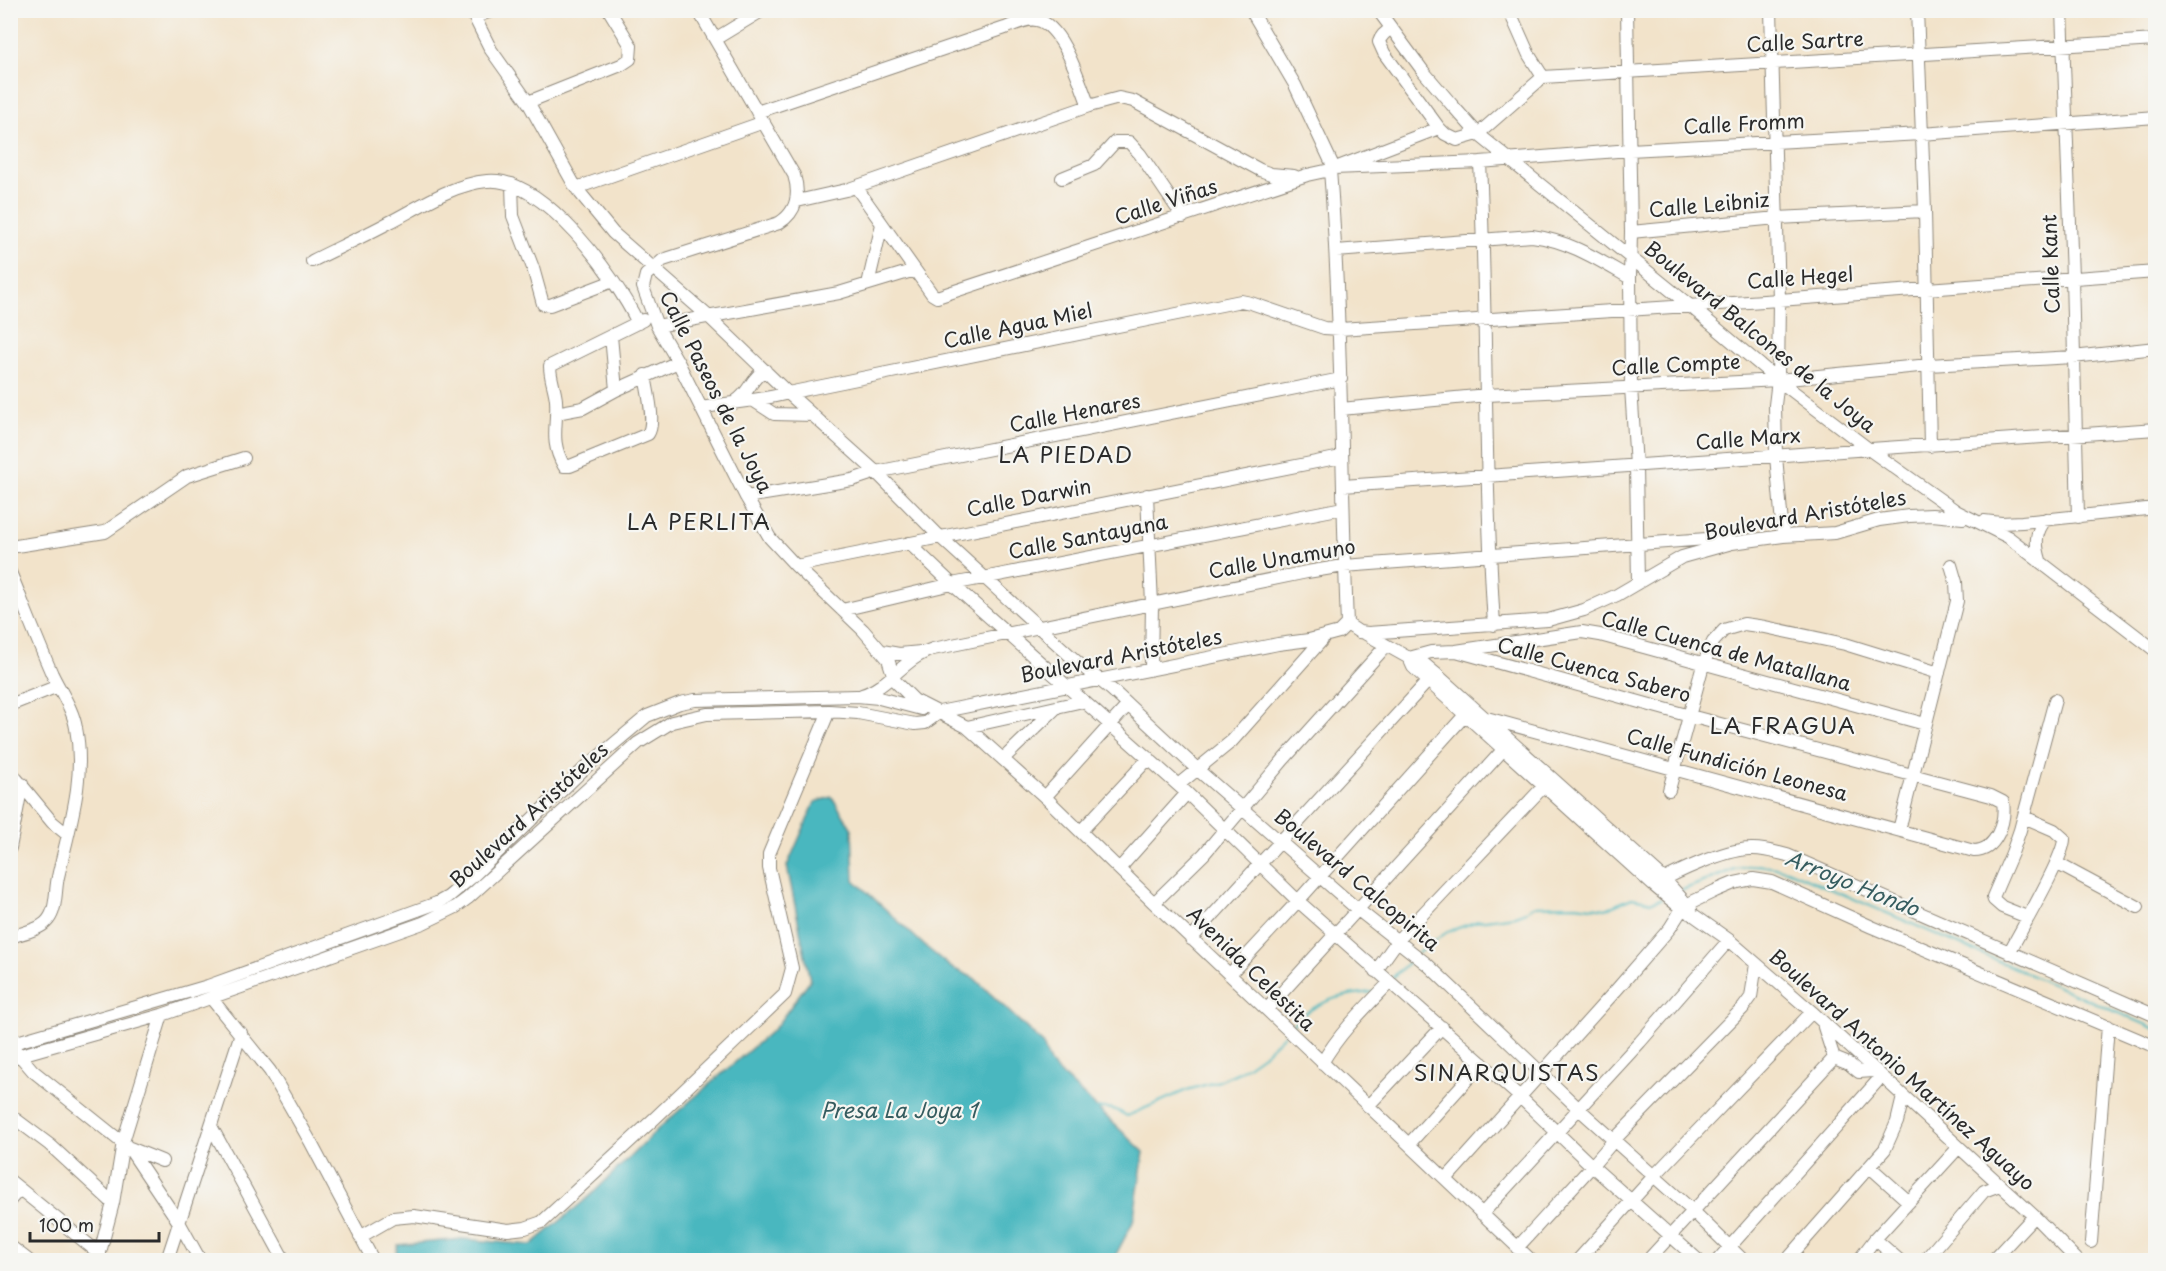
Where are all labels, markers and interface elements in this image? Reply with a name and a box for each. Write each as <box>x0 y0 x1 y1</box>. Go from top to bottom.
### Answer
street label: Calle Sartre <box>1746 23 1864 59</box>
street label: Calle Fromm <box>1683 105 1805 141</box>
street label: Calle Viñas <box>1111 170 1221 232</box>
street label: Calle Leibniz <box>1648 184 1770 224</box>
street label: Calle Kant <box>2033 214 2067 314</box>
street label: Boulevard Balcones de la Joya <box>1638 233 1883 440</box>
street label: Calle Hegel <box>1746 258 1854 296</box>
street label: Calle Paseos de la Joya <box>653 285 781 498</box>
street label: Calle Agua Miel <box>940 295 1095 355</box>
street label: Calle Compte <box>1611 346 1741 382</box>
street label: Calle Henares <box>1007 385 1143 439</box>
street label: Calle Marx <box>1694 419 1802 457</box>
district label: LA PIEDAD <box>998 437 1134 470</box>
street label: Calle Darwin <box>964 470 1094 524</box>
street label: Boulevard Aristóteles <box>1702 481 1908 547</box>
district label: LA PERLITA <box>627 504 771 537</box>
street label: Calle Santayana <box>1006 506 1170 566</box>
street label: Calle Unamuno <box>1206 530 1358 586</box>
street label: Calle Cuenca de Matallana <box>1598 602 1855 698</box>
street label: Boulevard Aristóteles <box>1018 621 1224 689</box>
street label: Calle Cuenca Sabero <box>1494 629 1694 709</box>
district label: LA FRAGUA <box>1710 708 1856 741</box>
street label: Calle Fundición Leonesa <box>1623 720 1852 808</box>
street label: Boulevard Aristóteles <box>442 735 614 894</box>
street label: Boulevard Calcopirita <box>1268 801 1447 958</box>
water label: Arroyo Hondo <box>1781 841 1926 924</box>
street label: Avenida Celestita <box>1181 899 1323 1038</box>
street label: Boulevard Antonio Martínez Aguayo <box>1763 941 2042 1197</box>
district label: SINARQUISTAS <box>1414 1055 1600 1088</box>
water label: Presa La Joya 1 <box>821 1093 981 1125</box>
scale bar <box>30 1205 159 1243</box>
text: 100 m <box>39 1211 94 1238</box>

